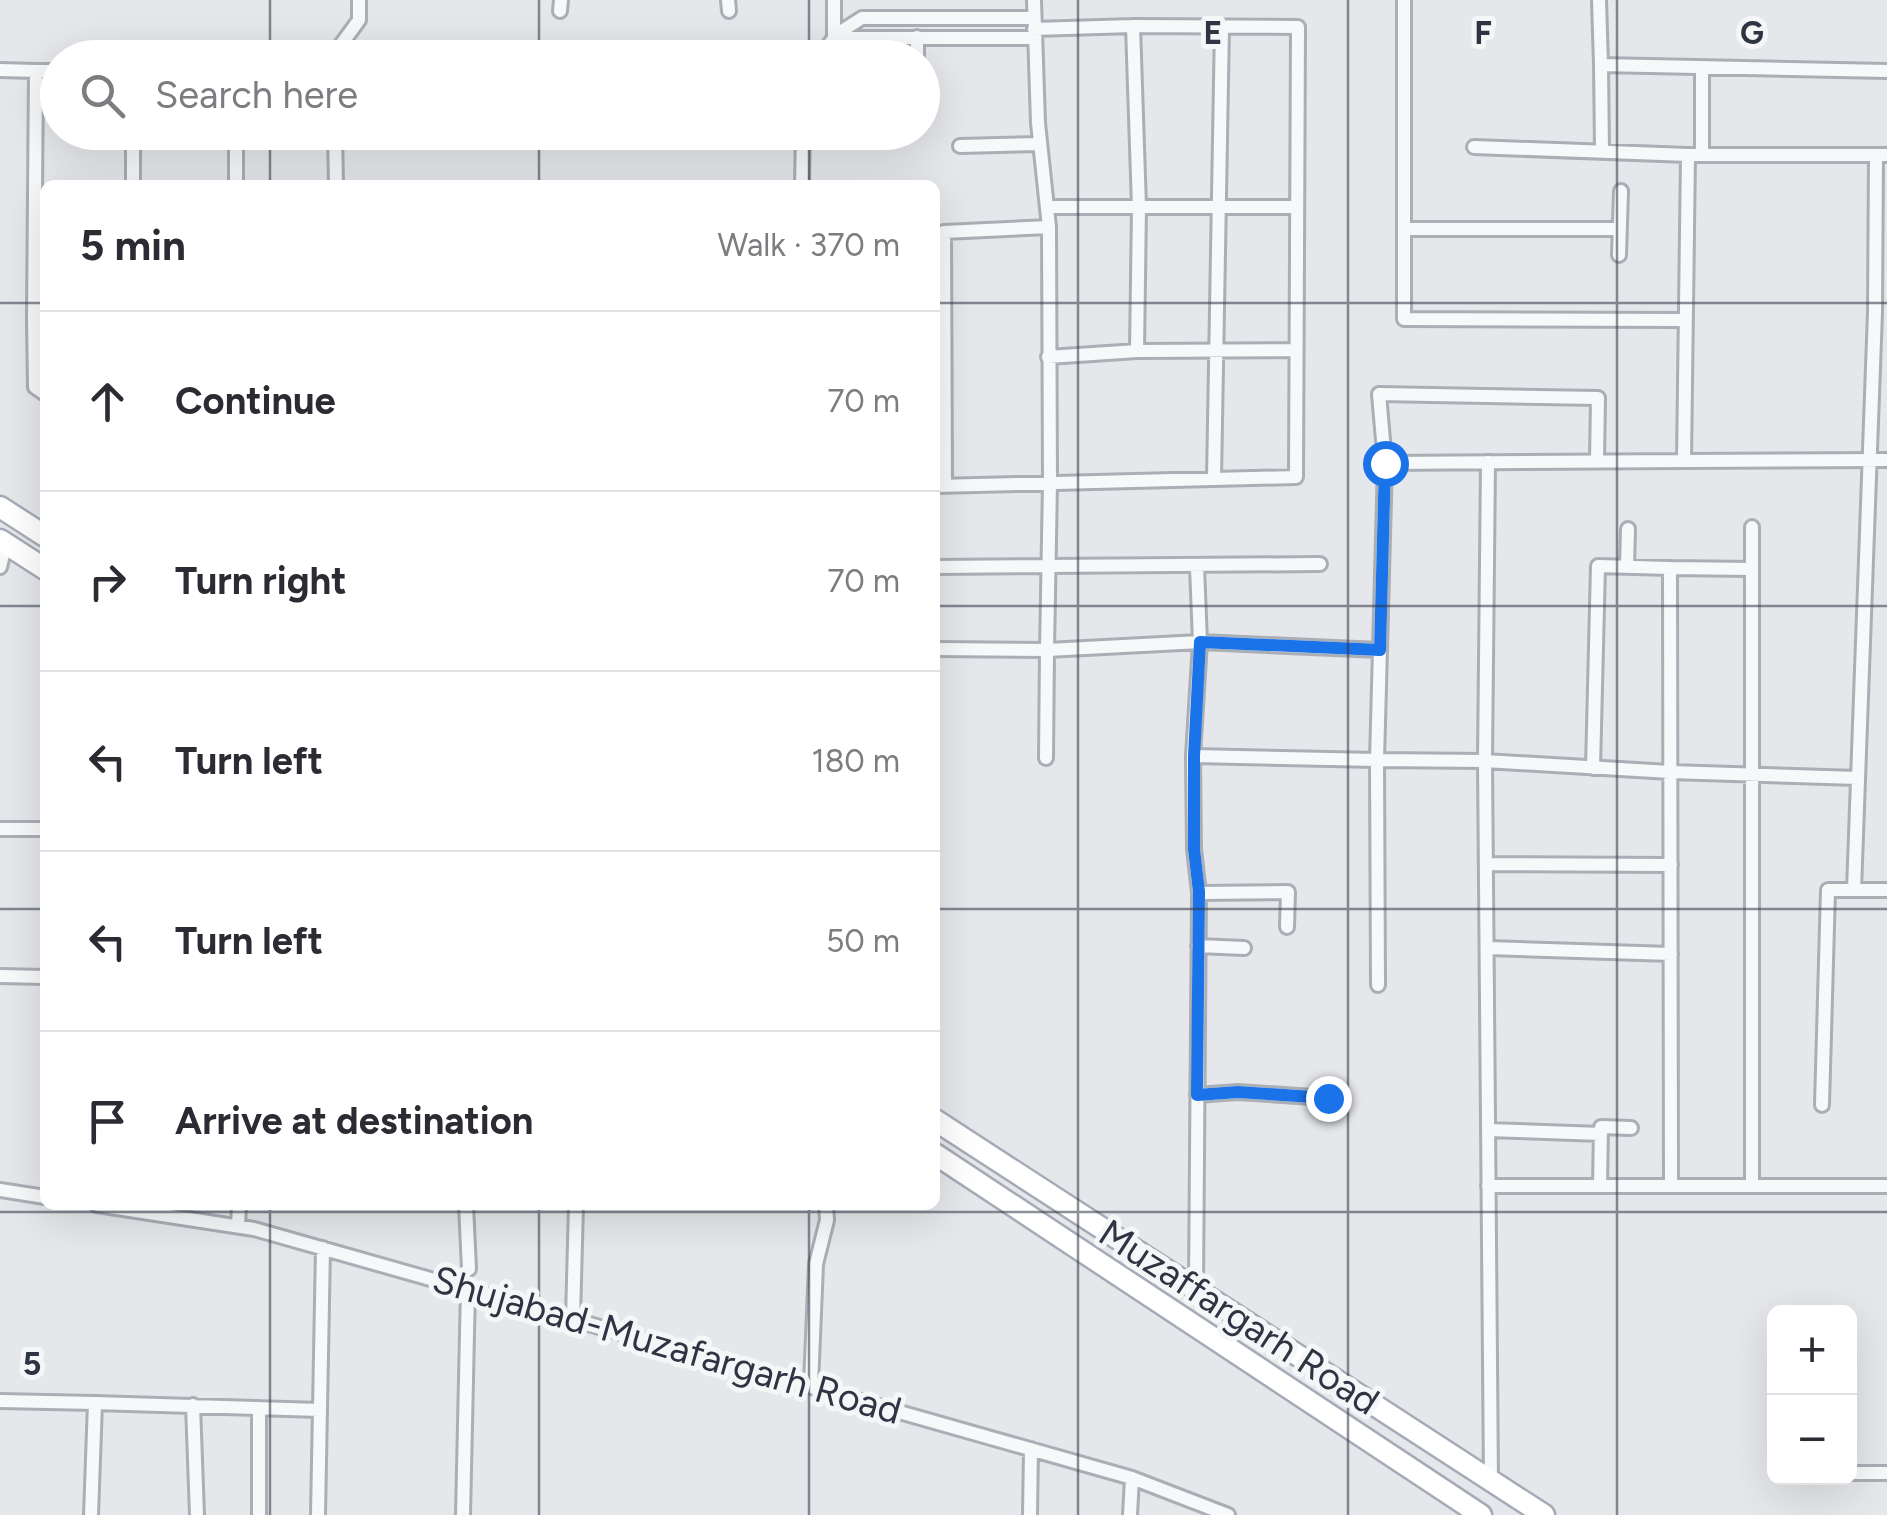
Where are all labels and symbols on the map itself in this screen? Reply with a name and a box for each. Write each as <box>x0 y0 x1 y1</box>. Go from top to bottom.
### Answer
text: E <box>1204 14 1222 52</box>
text: F <box>1474 14 1492 52</box>
text: G <box>1740 14 1764 52</box>
route start <box>1363 441 1409 487</box>
route end <box>1306 1076 1352 1122</box>
street label: Muzaffargarh Road <box>1091 1209 1387 1425</box>
street label: Shujabad-Muzafargarh Road <box>427 1256 907 1434</box>
text: 5 <box>23 1345 41 1383</box>

